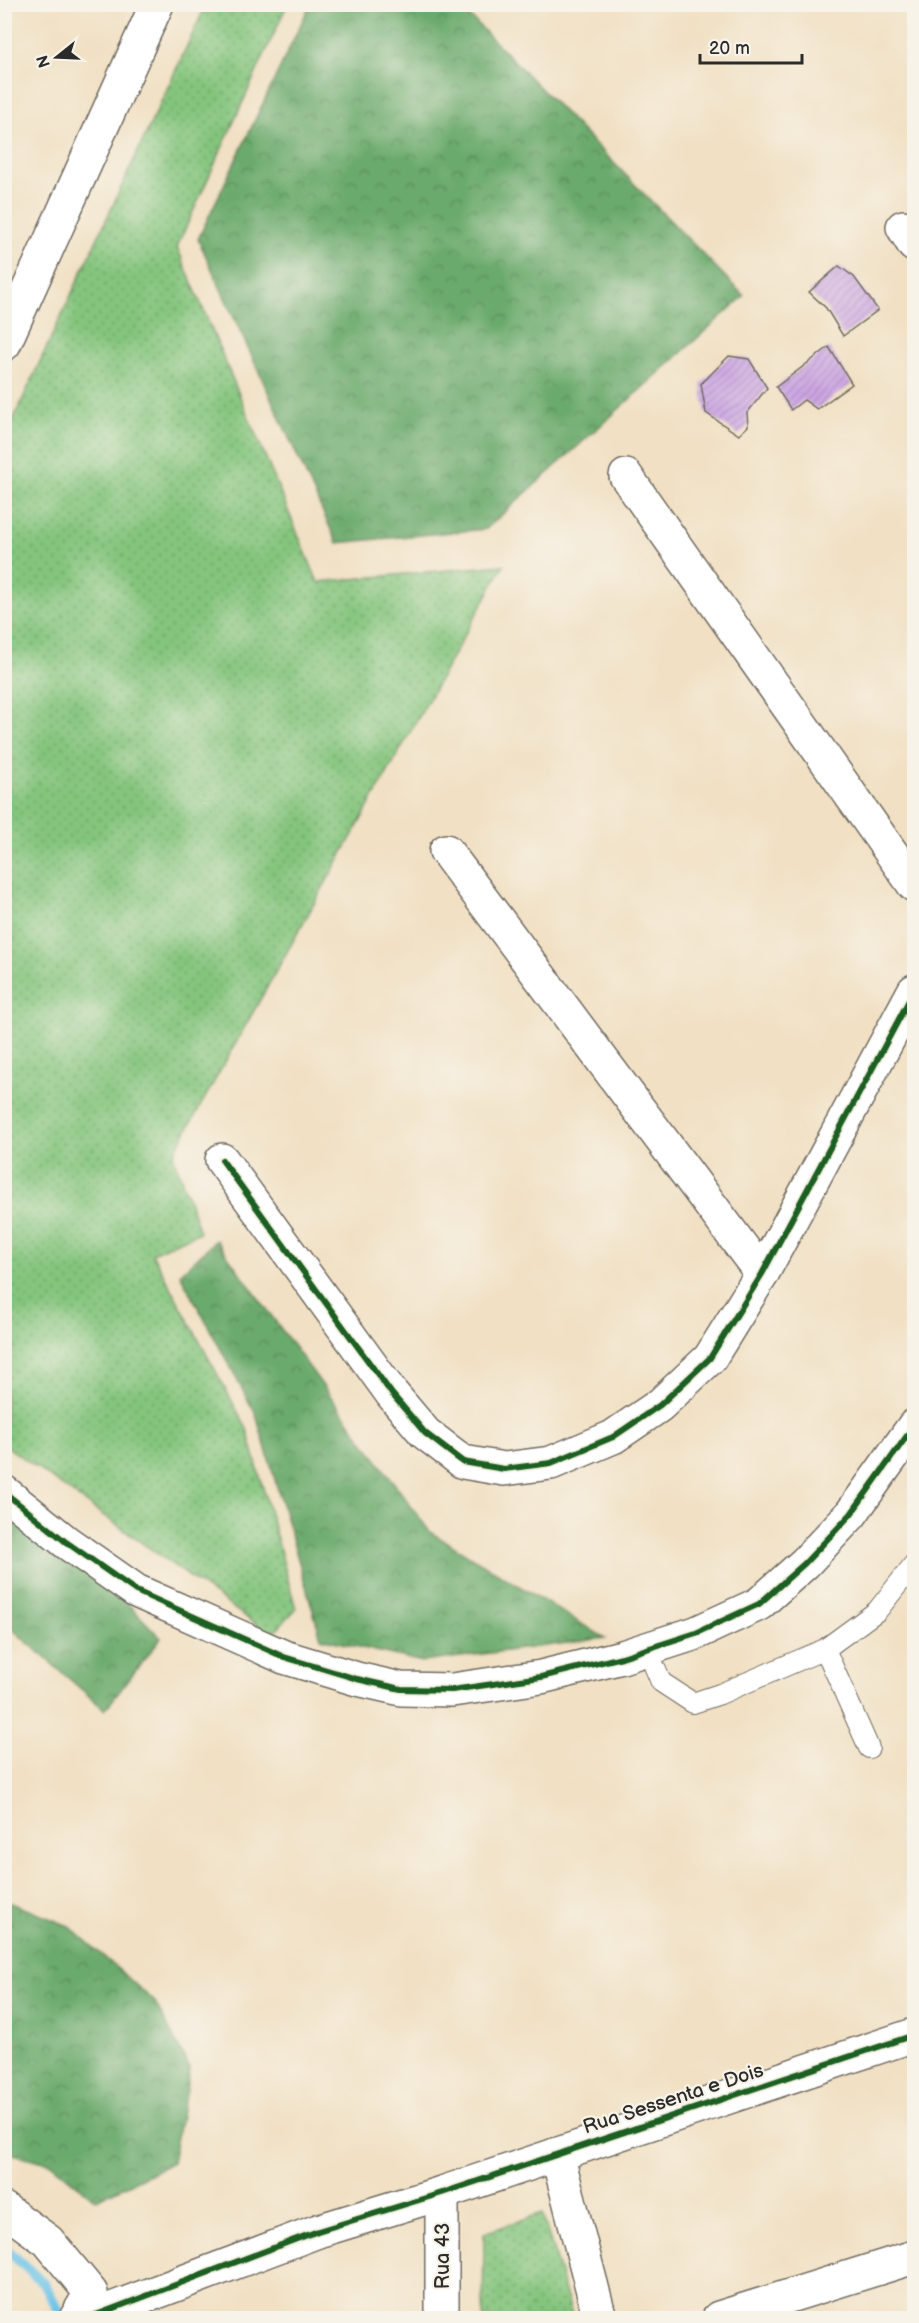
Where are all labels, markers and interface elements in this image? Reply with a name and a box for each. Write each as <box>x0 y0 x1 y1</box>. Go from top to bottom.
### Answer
north arrow <box>27 27 87 87</box>
scale bar <box>700 27 802 65</box>
text: 20 m <box>709 38 750 59</box>
text: N <box>33 53 55 70</box>
street label: Rua Sessenta e Dois <box>580 2058 767 2139</box>
street label: Rua 43 <box>431 2223 455 2289</box>

